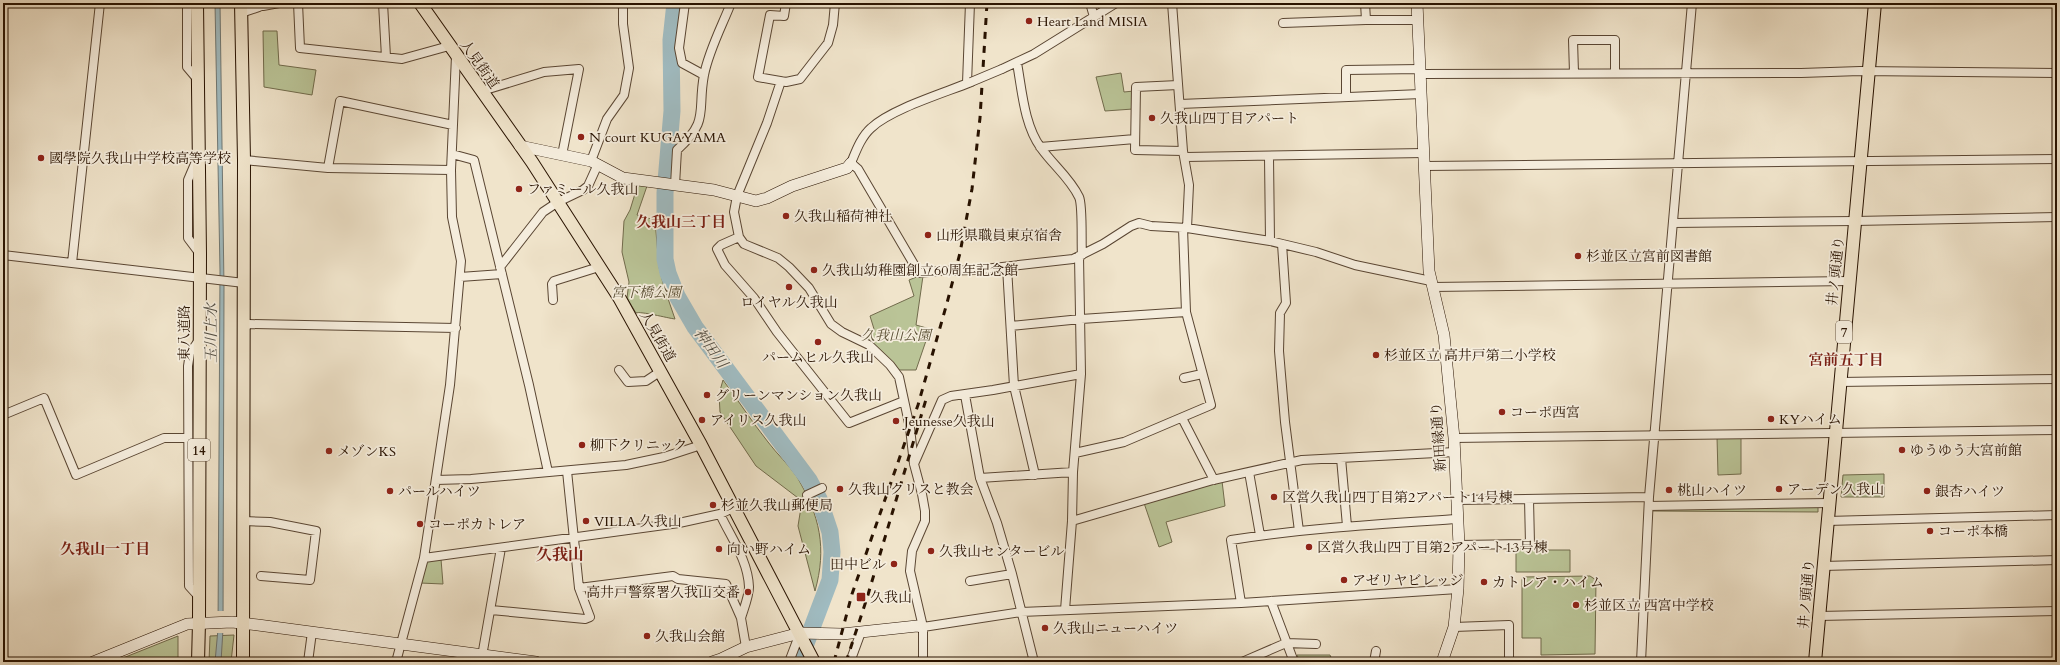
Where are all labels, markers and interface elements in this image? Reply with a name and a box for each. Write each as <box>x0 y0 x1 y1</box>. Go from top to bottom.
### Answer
place label: Heart Land MISIA <box>1037 12 1148 31</box>
marker: Heart Land MISIA <box>1024 16 1034 26</box>
street label: 人見街道 <box>456 36 503 93</box>
place label: 久我山四丁目アパート <box>1160 109 1299 128</box>
marker: 久我山四丁目アパート <box>1147 113 1157 123</box>
place label: N court KUGAYAMA <box>589 128 726 147</box>
marker: N court KUGAYAMA <box>576 132 586 142</box>
place label: 國學院久我山中学校高等学校 <box>49 149 231 168</box>
marker: 國學院久我山中学校高等学校 <box>36 153 46 163</box>
place label: ファミール久我山 <box>527 180 638 199</box>
marker: ファミール久我山 <box>514 184 524 194</box>
place label: 久我山稲荷神社 <box>794 207 892 226</box>
marker: 久我山稲荷神社 <box>781 211 791 221</box>
district label: 久我山三丁目 <box>636 212 726 232</box>
place label: 山形県職員東京宿舎 <box>936 226 1062 245</box>
marker: 山形県職員東京宿舎 <box>923 230 933 240</box>
street label: 井ノ頭通り <box>1822 235 1849 307</box>
place label: 杉並区立宮前図書館 <box>1586 247 1712 266</box>
marker: 杉並区立宮前図書館 <box>1573 251 1583 261</box>
place label: 久我山幼稚園創立60周年記念館 <box>822 261 1018 280</box>
marker: 久我山幼稚園創立60周年記念館 <box>809 265 819 275</box>
marker: ロイヤル久我山 <box>784 282 794 292</box>
park label: 宮下橋公園 <box>611 283 683 302</box>
place label: ロイヤル久我山 <box>740 293 838 312</box>
water label: 玉川上水 <box>201 301 221 363</box>
street label: 東八道路 <box>175 305 194 361</box>
street label: 人見街道 <box>635 307 680 365</box>
road number: 7 <box>1836 321 1852 343</box>
water label: 神田川 <box>690 324 733 374</box>
park label: 久我山公園 <box>861 326 933 345</box>
marker: パームヒル久我山 <box>813 337 823 347</box>
place label: 杉並区立 高井戸第二小学校 <box>1384 346 1556 365</box>
place label: パームヒル久我山 <box>762 348 874 367</box>
marker: 杉並区立 高井戸第二小学校 <box>1371 350 1381 360</box>
district label: 宮前五丁目 <box>1808 350 1884 370</box>
place label: グリーンマンション久我山 <box>715 386 882 405</box>
marker: グリーンマンション久我山 <box>702 390 712 400</box>
street label: 新田縁通り <box>1427 401 1450 473</box>
place label: コーポ西宮 <box>1510 403 1580 422</box>
marker: コーポ西宮 <box>1497 407 1507 417</box>
place label: KYハイム <box>1779 410 1842 429</box>
place label: アイリス久我山 <box>710 411 806 430</box>
place label: Jeunesse久我山 <box>902 412 995 431</box>
marker: KYハイム <box>1766 414 1776 424</box>
marker: アイリス久我山 <box>697 415 707 425</box>
marker: Jeunesse久我山 <box>891 416 901 426</box>
place label: 柳下クリニック <box>590 436 687 455</box>
road number: 14 <box>188 439 210 461</box>
marker: 柳下クリニック <box>577 440 587 450</box>
place label: ゆうゆう大宮前館 <box>1910 441 2022 460</box>
place label: メゾンKS <box>337 442 396 461</box>
marker: ゆうゆう大宮前館 <box>1897 445 1907 455</box>
marker: メゾンKS <box>324 446 334 456</box>
place label: 久我山クリスと教会 <box>848 480 974 499</box>
place label: アーデン久我山 <box>1787 480 1884 499</box>
place label: 桃山ハイツ <box>1677 481 1747 500</box>
place label: パールハイツ <box>398 482 481 501</box>
place label: 銀杏ハイツ <box>1935 482 2005 501</box>
marker: 久我山クリスと教会 <box>835 484 845 494</box>
marker: アーデン久我山 <box>1774 484 1784 494</box>
marker: 桃山ハイツ <box>1664 485 1674 495</box>
marker: パールハイツ <box>385 486 395 496</box>
marker: 銀杏ハイツ <box>1922 486 1932 496</box>
place label: 区営久我山四丁目第2アパート14号棟 <box>1282 488 1512 507</box>
marker: 区営久我山四丁目第2アパート14号棟 <box>1269 492 1279 502</box>
place label: 杉並久我山郵便局 <box>721 496 833 515</box>
marker: 杉並久我山郵便局 <box>708 500 718 510</box>
place label: VILLA 久我山 <box>594 512 682 531</box>
place label: コーポカトレア <box>428 515 526 534</box>
marker: VILLA 久我山 <box>581 516 591 526</box>
marker: コーポカトレア <box>415 519 425 529</box>
place label: コーポ本橋 <box>1938 522 2008 541</box>
marker: コーポ本橋 <box>1925 526 1935 536</box>
place label: 区営久我山四丁目第2アパート13号棟 <box>1317 538 1547 557</box>
district label: 久我山一丁目 <box>60 539 150 559</box>
place label: 向い野ハイム <box>727 540 811 559</box>
place label: 久我山センタービル <box>939 542 1064 561</box>
marker: 区営久我山四丁目第2アパート13号棟 <box>1304 542 1314 552</box>
district label: 久我山 <box>536 544 584 566</box>
marker: 向い野ハイム <box>714 544 724 554</box>
marker: 久我山センタービル <box>926 546 936 556</box>
place label: 田中ビル <box>830 555 886 574</box>
street label: 井ノ頭通り <box>1794 558 1819 630</box>
marker: 田中ビル <box>889 559 899 569</box>
place label: アゼリヤビレッジ <box>1352 571 1463 590</box>
place label: カトレア・ハイム <box>1492 573 1604 592</box>
marker: アゼリヤビレッジ <box>1339 575 1349 585</box>
marker: カトレア・ハイム <box>1479 577 1489 587</box>
place label: 高井戸警察署久我山交番 <box>586 583 740 602</box>
marker: 高井戸警察署久我山交番 <box>743 587 753 597</box>
place label: 久我山 <box>870 588 912 607</box>
marker: 久我山 <box>855 591 867 603</box>
place label: 杉並区立 西宮中学校 <box>1584 596 1714 615</box>
marker: 杉並区立 西宮中学校 <box>1571 600 1581 610</box>
place label: 久我山ニューハイツ <box>1053 619 1178 638</box>
marker: 久我山ニューハイツ <box>1040 623 1050 633</box>
place label: 久我山会館 <box>655 627 725 646</box>
marker: 久我山会館 <box>642 631 652 641</box>

